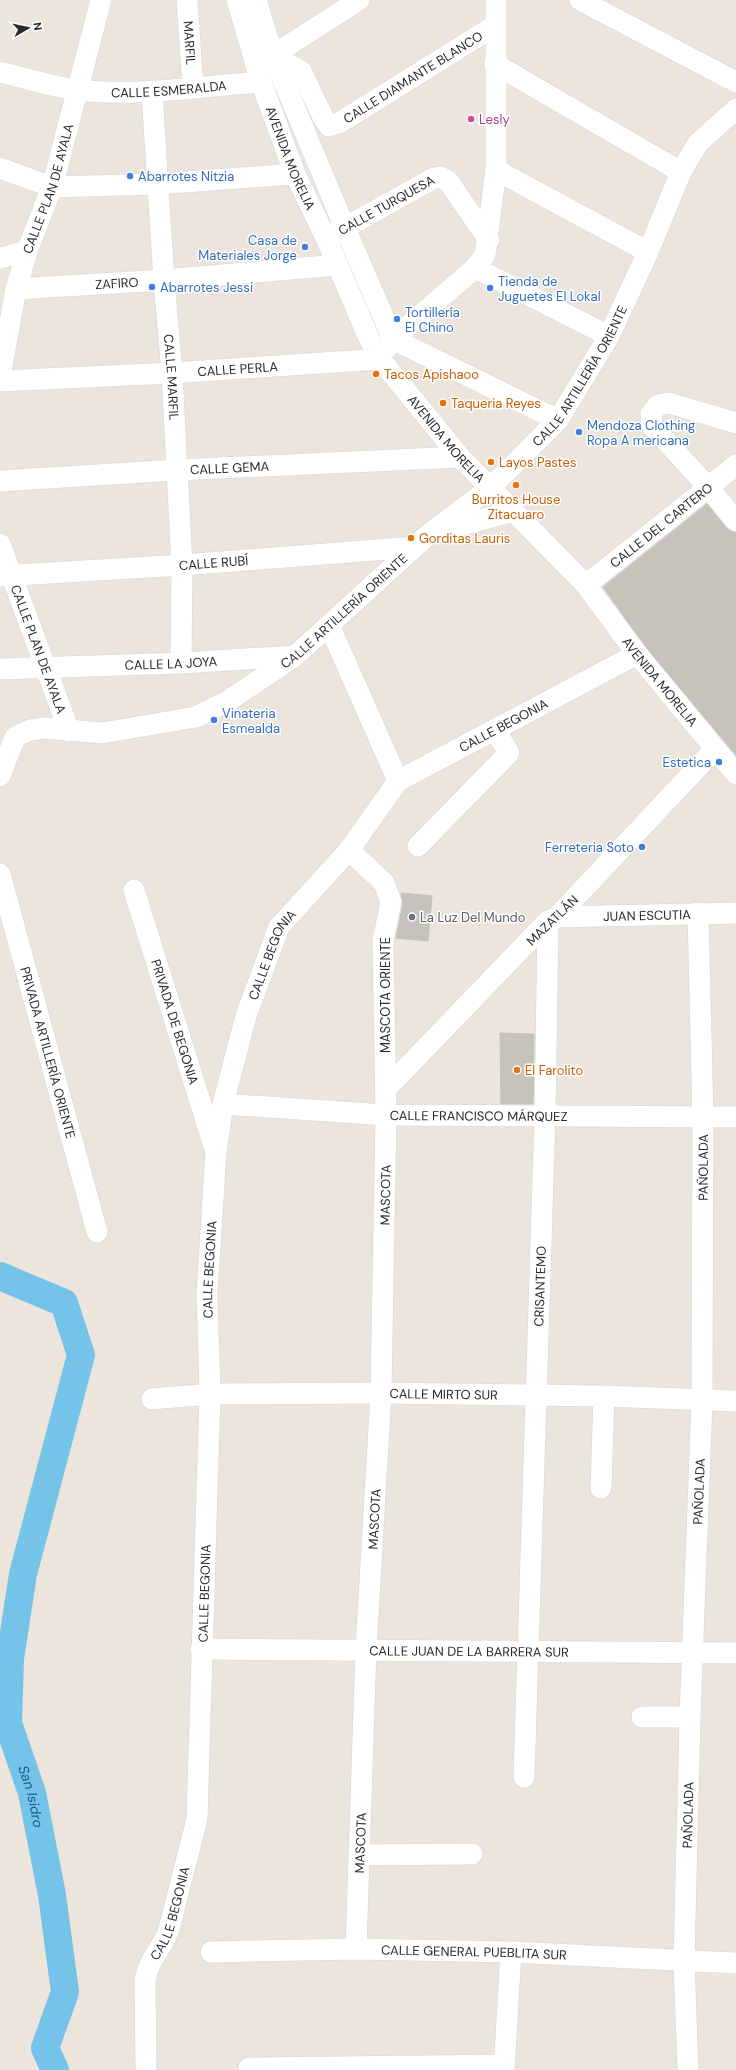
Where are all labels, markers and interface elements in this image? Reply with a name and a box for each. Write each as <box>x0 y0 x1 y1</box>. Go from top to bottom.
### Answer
north arrow <box>8 8 48 48</box>
street label: MARFIL <box>179 20 199 66</box>
text: N <box>30 21 45 31</box>
street label: CALLE DIAMANTE BLANCO <box>340 27 486 127</box>
street label: CALLE ESMERALDA <box>111 77 228 101</box>
street label: AVENIDA MORELIA <box>262 104 319 213</box>
place label: Lesly <box>479 111 510 128</box>
marker: Lesly <box>466 114 476 124</box>
street label: CALLE PLAN DE AYALA <box>19 121 77 256</box>
place label: Abarrotes Nitzia <box>138 168 234 185</box>
marker: Abarrotes Nitzia <box>125 171 135 181</box>
street label: CALLE TURQUESA <box>335 171 438 239</box>
place label: Casa de Materiales Jorge <box>198 232 297 264</box>
marker: Casa de Materiales Jorge <box>300 242 310 252</box>
place label: Tienda de Juguetes El Lokal <box>498 273 601 305</box>
street label: ZAFIRO <box>95 274 139 293</box>
place label: Abarrotes Jessi <box>160 279 253 296</box>
marker: Abarrotes Jessi <box>147 282 157 292</box>
marker: Tienda de Juguetes El Lokal <box>485 283 495 293</box>
street label: CALLE ARTILLERÍA ORIENTE <box>529 303 631 450</box>
place label: Tortillería El Chino <box>405 304 460 336</box>
marker: Tortillería El Chino <box>392 314 402 324</box>
street label: CALLE MARFIL <box>160 333 182 421</box>
street label: CALLE PERLA <box>197 358 279 380</box>
place label: Tacos Apishaoo <box>384 366 479 383</box>
marker: Tacos Apishaoo <box>371 369 381 379</box>
street label: AVENIDA MORELIA <box>404 392 489 487</box>
place label: Taqueria Reyes <box>451 395 541 412</box>
marker: Taqueria Reyes <box>438 398 448 408</box>
place label: Mendoza Clothing Ropa A mericana <box>587 417 695 449</box>
marker: Mendoza Clothing Ropa A mericana <box>574 427 584 437</box>
place label: Layos Pastes <box>499 454 576 471</box>
marker: Layos Pastes <box>486 457 496 467</box>
street label: CALLE GEMA <box>190 458 270 478</box>
street label: CALLE DEL CARTERO <box>606 479 716 572</box>
marker: Burritos House Zitacuaro <box>511 480 521 490</box>
place label: Burritos House Zitacuaro <box>472 491 560 523</box>
place label: Gorditas Lauris <box>419 530 510 547</box>
marker: Gorditas Lauris <box>406 533 416 543</box>
street label: CALLE ARTILLERÍA ORIENTE <box>277 550 411 672</box>
street label: CALLE RUBÍ <box>178 551 249 574</box>
street label: CALLE PLAN DE AYALA <box>7 583 70 716</box>
street label: AVENIDA MORELIA <box>618 634 701 730</box>
street label: CALLE LA JOYA <box>124 653 218 674</box>
street label: CALLE BEGONIA <box>456 695 551 756</box>
place label: Vinateria Esmealda <box>222 705 280 737</box>
marker: Vinateria Esmealda <box>209 715 219 725</box>
place label: Estetica <box>663 754 711 771</box>
marker: Estetica <box>714 757 724 767</box>
place label: Ferreteria Soto <box>545 839 634 856</box>
marker: Ferreteria Soto <box>637 842 647 852</box>
street label: MAZATLÁN <box>522 891 582 949</box>
street label: CALLE BEGONIA <box>245 906 300 1002</box>
street label: JUAN ESCUTIA <box>603 906 691 925</box>
place label: La Luz Del Mundo <box>420 909 526 926</box>
marker: La Luz Del Mundo <box>407 912 417 922</box>
street label: MASCOTA ORIENTE <box>377 937 394 1053</box>
street label: PRIVADA DE BEGONIA <box>147 957 202 1087</box>
street label: PRIVADA ARTILLERÍA ORIENTE <box>17 965 79 1141</box>
place label: El Farolito <box>525 1062 583 1079</box>
marker: El Farolito <box>512 1065 522 1075</box>
street label: CALLE FRANCISCO MÁRQUEZ <box>390 1107 568 1125</box>
street label: PAÑOLADA <box>695 1134 712 1201</box>
street label: MASCOTA <box>376 1164 395 1226</box>
street label: CALLE BEGONIA <box>199 1220 221 1319</box>
street label: CRISANTEMO <box>530 1246 550 1327</box>
street label: CALLE MIRTO SUR <box>390 1385 498 1404</box>
street label: PAÑOLADA <box>689 1457 709 1525</box>
street label: MASCOTA <box>364 1488 385 1550</box>
street label: CALLE BEGONIA <box>194 1544 214 1643</box>
street label: CALLE JUAN DE LA BARRERA SUR <box>369 1642 569 1661</box>
water label: San Isidro <box>14 1763 48 1829</box>
street label: PAÑOLADA <box>679 1781 697 1849</box>
street label: MASCOTA <box>351 1812 370 1874</box>
street label: CALLE BEGONIA <box>146 1864 194 1963</box>
street label: CALLE GENERAL PUEBLITA SUR <box>381 1941 567 1964</box>

